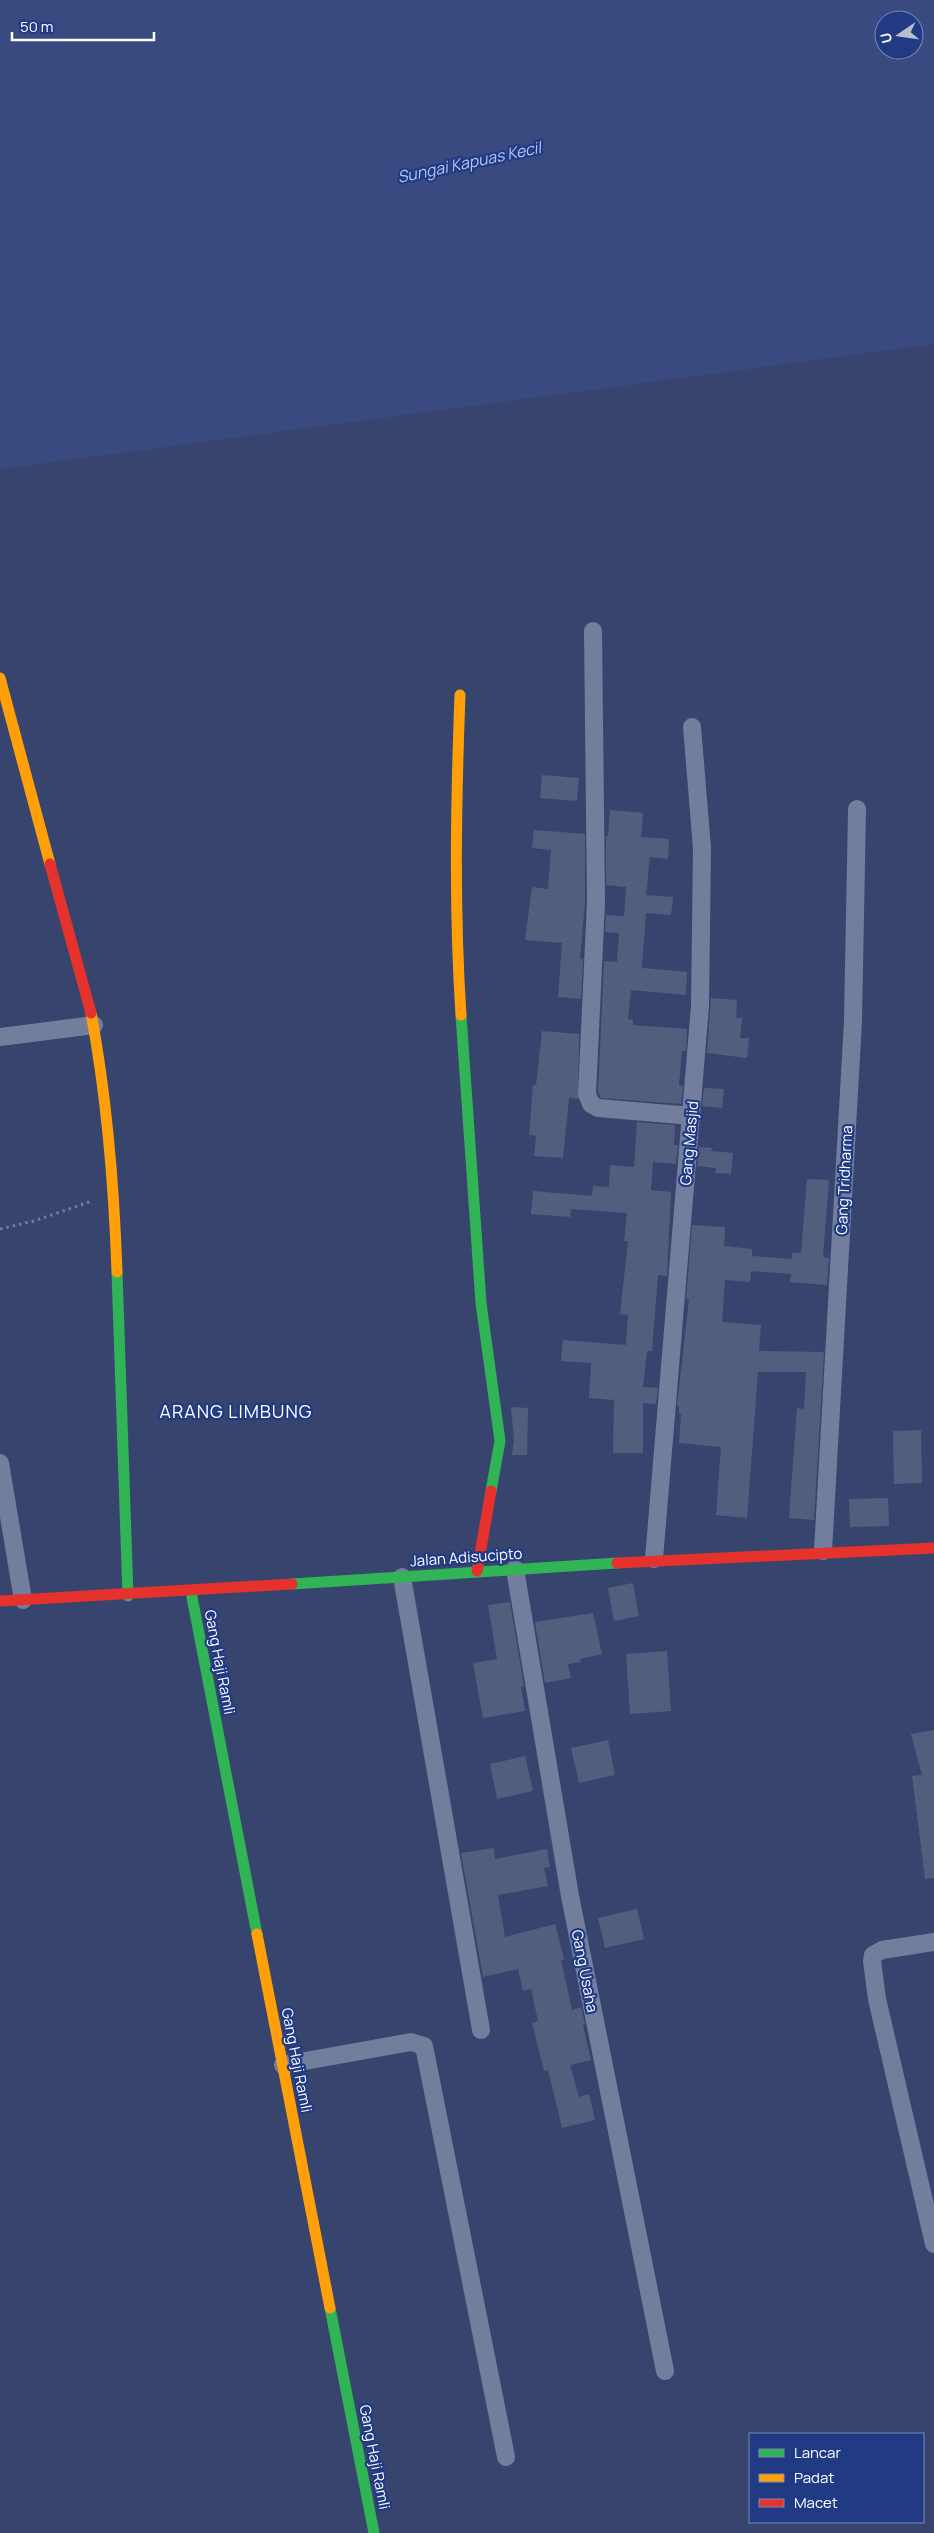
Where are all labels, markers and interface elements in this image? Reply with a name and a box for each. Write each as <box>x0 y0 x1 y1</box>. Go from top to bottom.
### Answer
scale bar <box>12 10 155 42</box>
north arrow <box>874 10 924 60</box>
text: 50 m <box>20 16 54 37</box>
text: U <box>875 31 896 45</box>
water label: Sungai Kapuas Kecil <box>395 136 545 188</box>
street label: Gang Masjid <box>675 1100 703 1186</box>
street label: Gang Tridharma <box>831 1125 857 1235</box>
district label: ARANG LIMBUNG <box>160 1399 312 1423</box>
street label: Jalan Adisucipto <box>409 1543 523 1571</box>
street label: Gang Haji Ramli <box>200 1608 240 1716</box>
street label: Gang Usaha <box>567 1928 603 2014</box>
street label: Gang Haji Ramli <box>277 2006 317 2114</box>
street label: Gang Haji Ramli <box>355 2403 395 2511</box>
legend <box>749 2433 924 2523</box>
text: Lancar <box>794 2442 841 2463</box>
text: Padat <box>794 2467 834 2488</box>
text: Macet <box>794 2492 838 2513</box>

